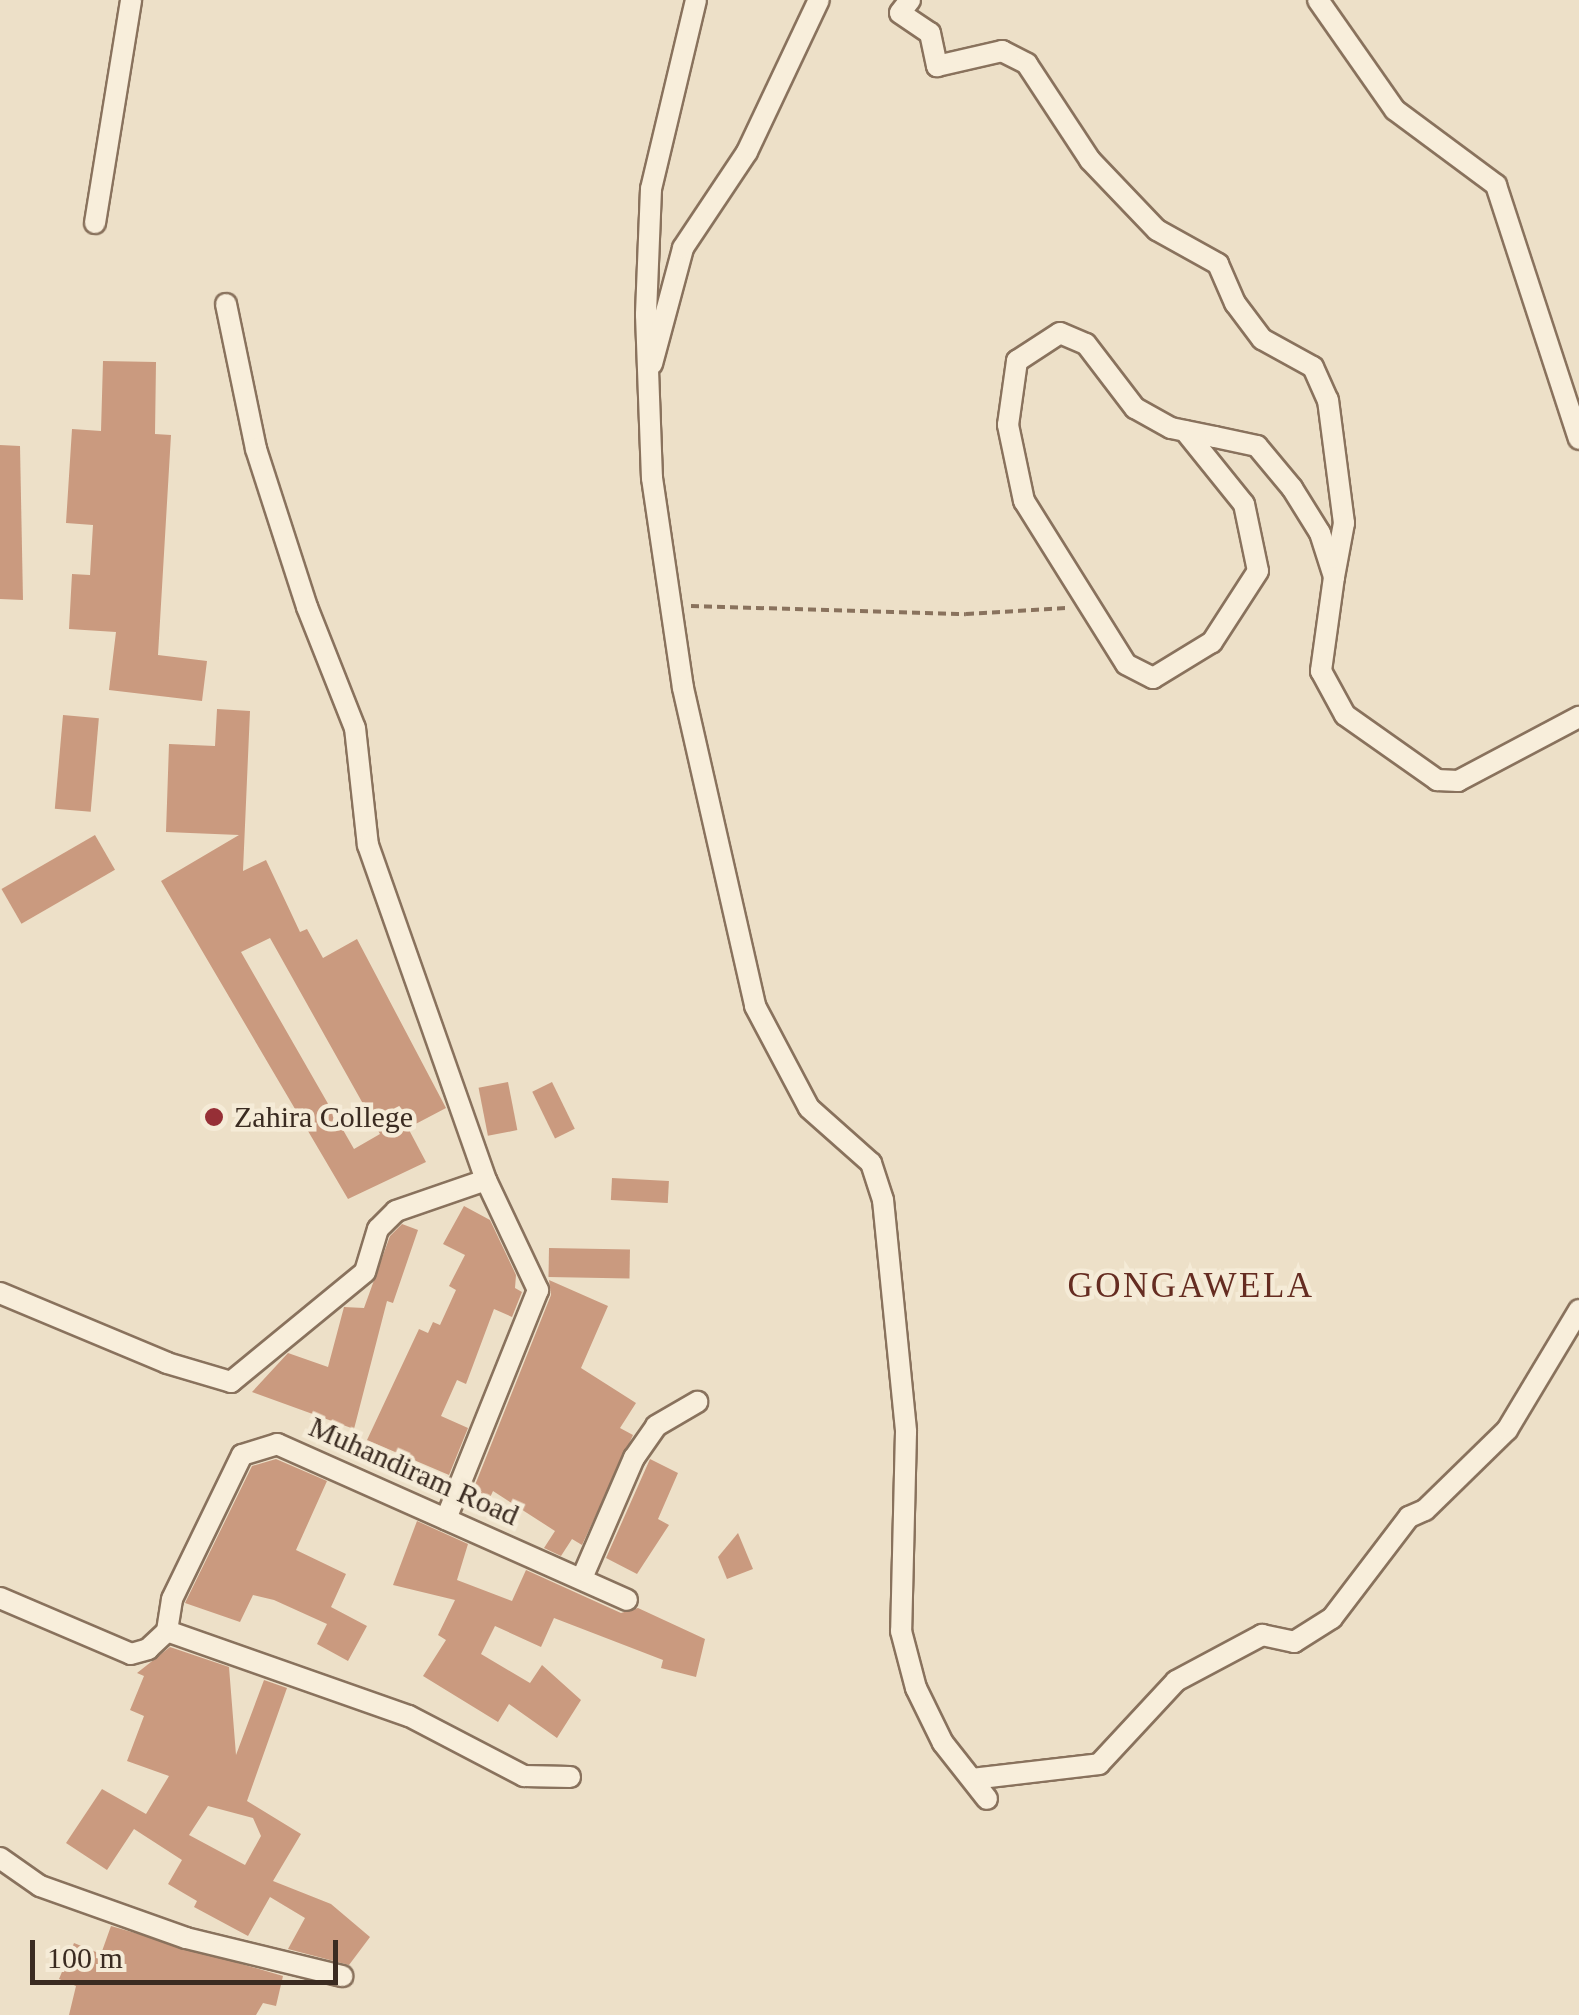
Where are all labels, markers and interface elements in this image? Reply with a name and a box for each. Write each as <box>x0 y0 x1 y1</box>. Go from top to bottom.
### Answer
place label: Zahira College <box>234 1099 413 1135</box>
marker: Zahira College <box>203 1106 225 1128</box>
district label: GONGAWELA <box>1067 1265 1315 1307</box>
street label: Muhandiram Road <box>304 1409 524 1533</box>
scale bar <box>35 1920 342 1982</box>
text: 100 m <box>47 1941 123 1974</box>

